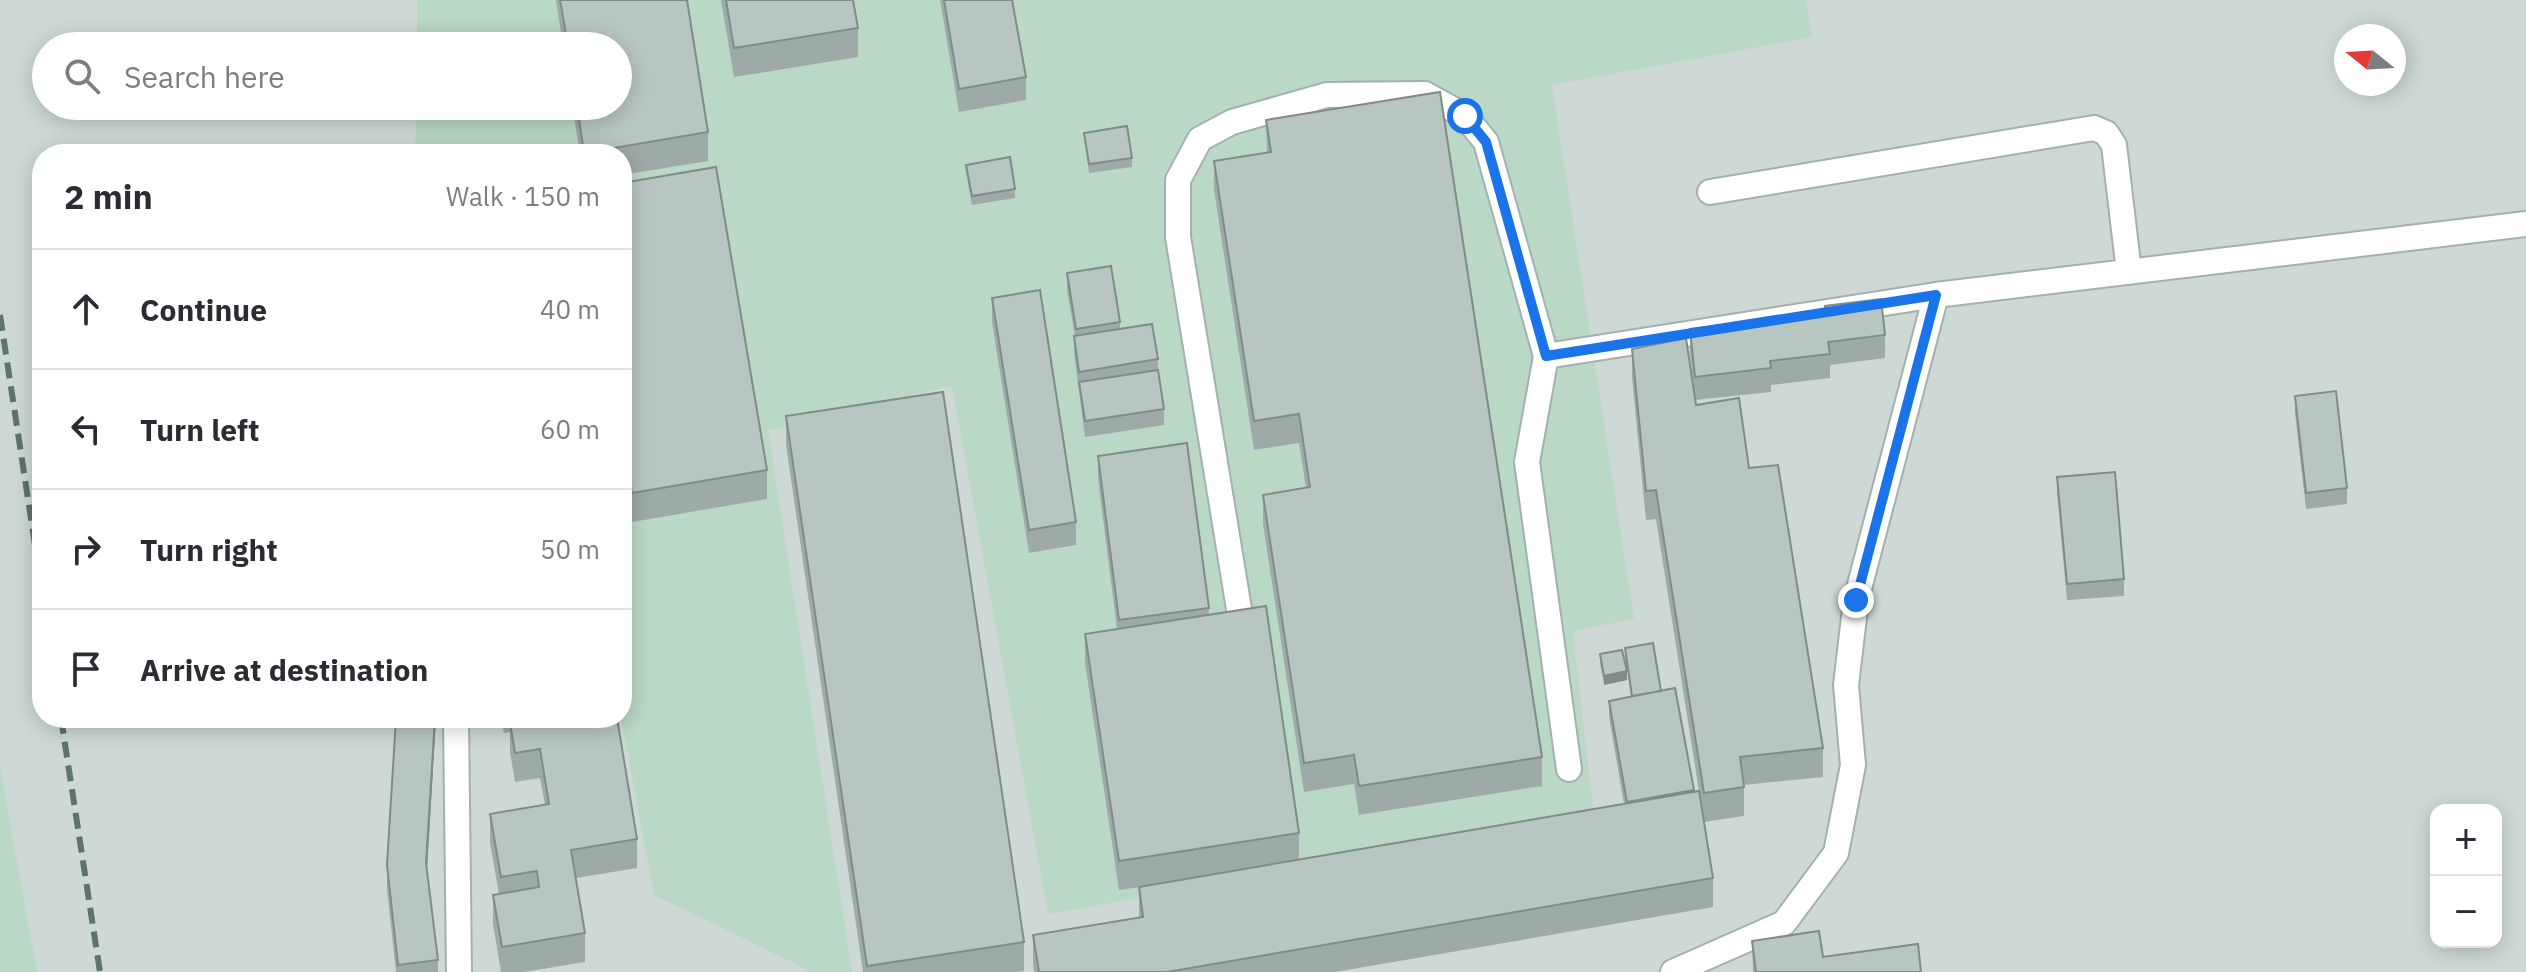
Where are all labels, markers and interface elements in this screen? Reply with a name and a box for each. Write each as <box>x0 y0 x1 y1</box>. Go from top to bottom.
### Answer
north arrow <box>2334 24 2406 96</box>
search box <box>32 32 632 120</box>
icon: search <box>60 54 104 98</box>
text: Search here <box>124 57 285 96</box>
route start <box>1447 98 1483 134</box>
text: 2 min <box>64 174 153 218</box>
text: Walk · 150 m <box>446 179 600 213</box>
icon: ahead <box>64 287 108 331</box>
text: Continue <box>140 290 267 329</box>
text: 40 m <box>540 292 600 326</box>
icon: left <box>64 407 108 451</box>
text: Turn left <box>140 410 259 449</box>
text: 60 m <box>540 412 600 446</box>
icon: right <box>64 527 108 571</box>
text: Turn right <box>140 530 278 569</box>
text: 50 m <box>540 532 600 566</box>
route end <box>1838 582 1874 618</box>
icon: arrive <box>64 647 108 691</box>
text: Arrive at destination <box>140 650 428 689</box>
map controls <box>2430 804 2502 948</box>
button: + <box>2430 804 2502 876</box>
button: − <box>2430 876 2502 948</box>

